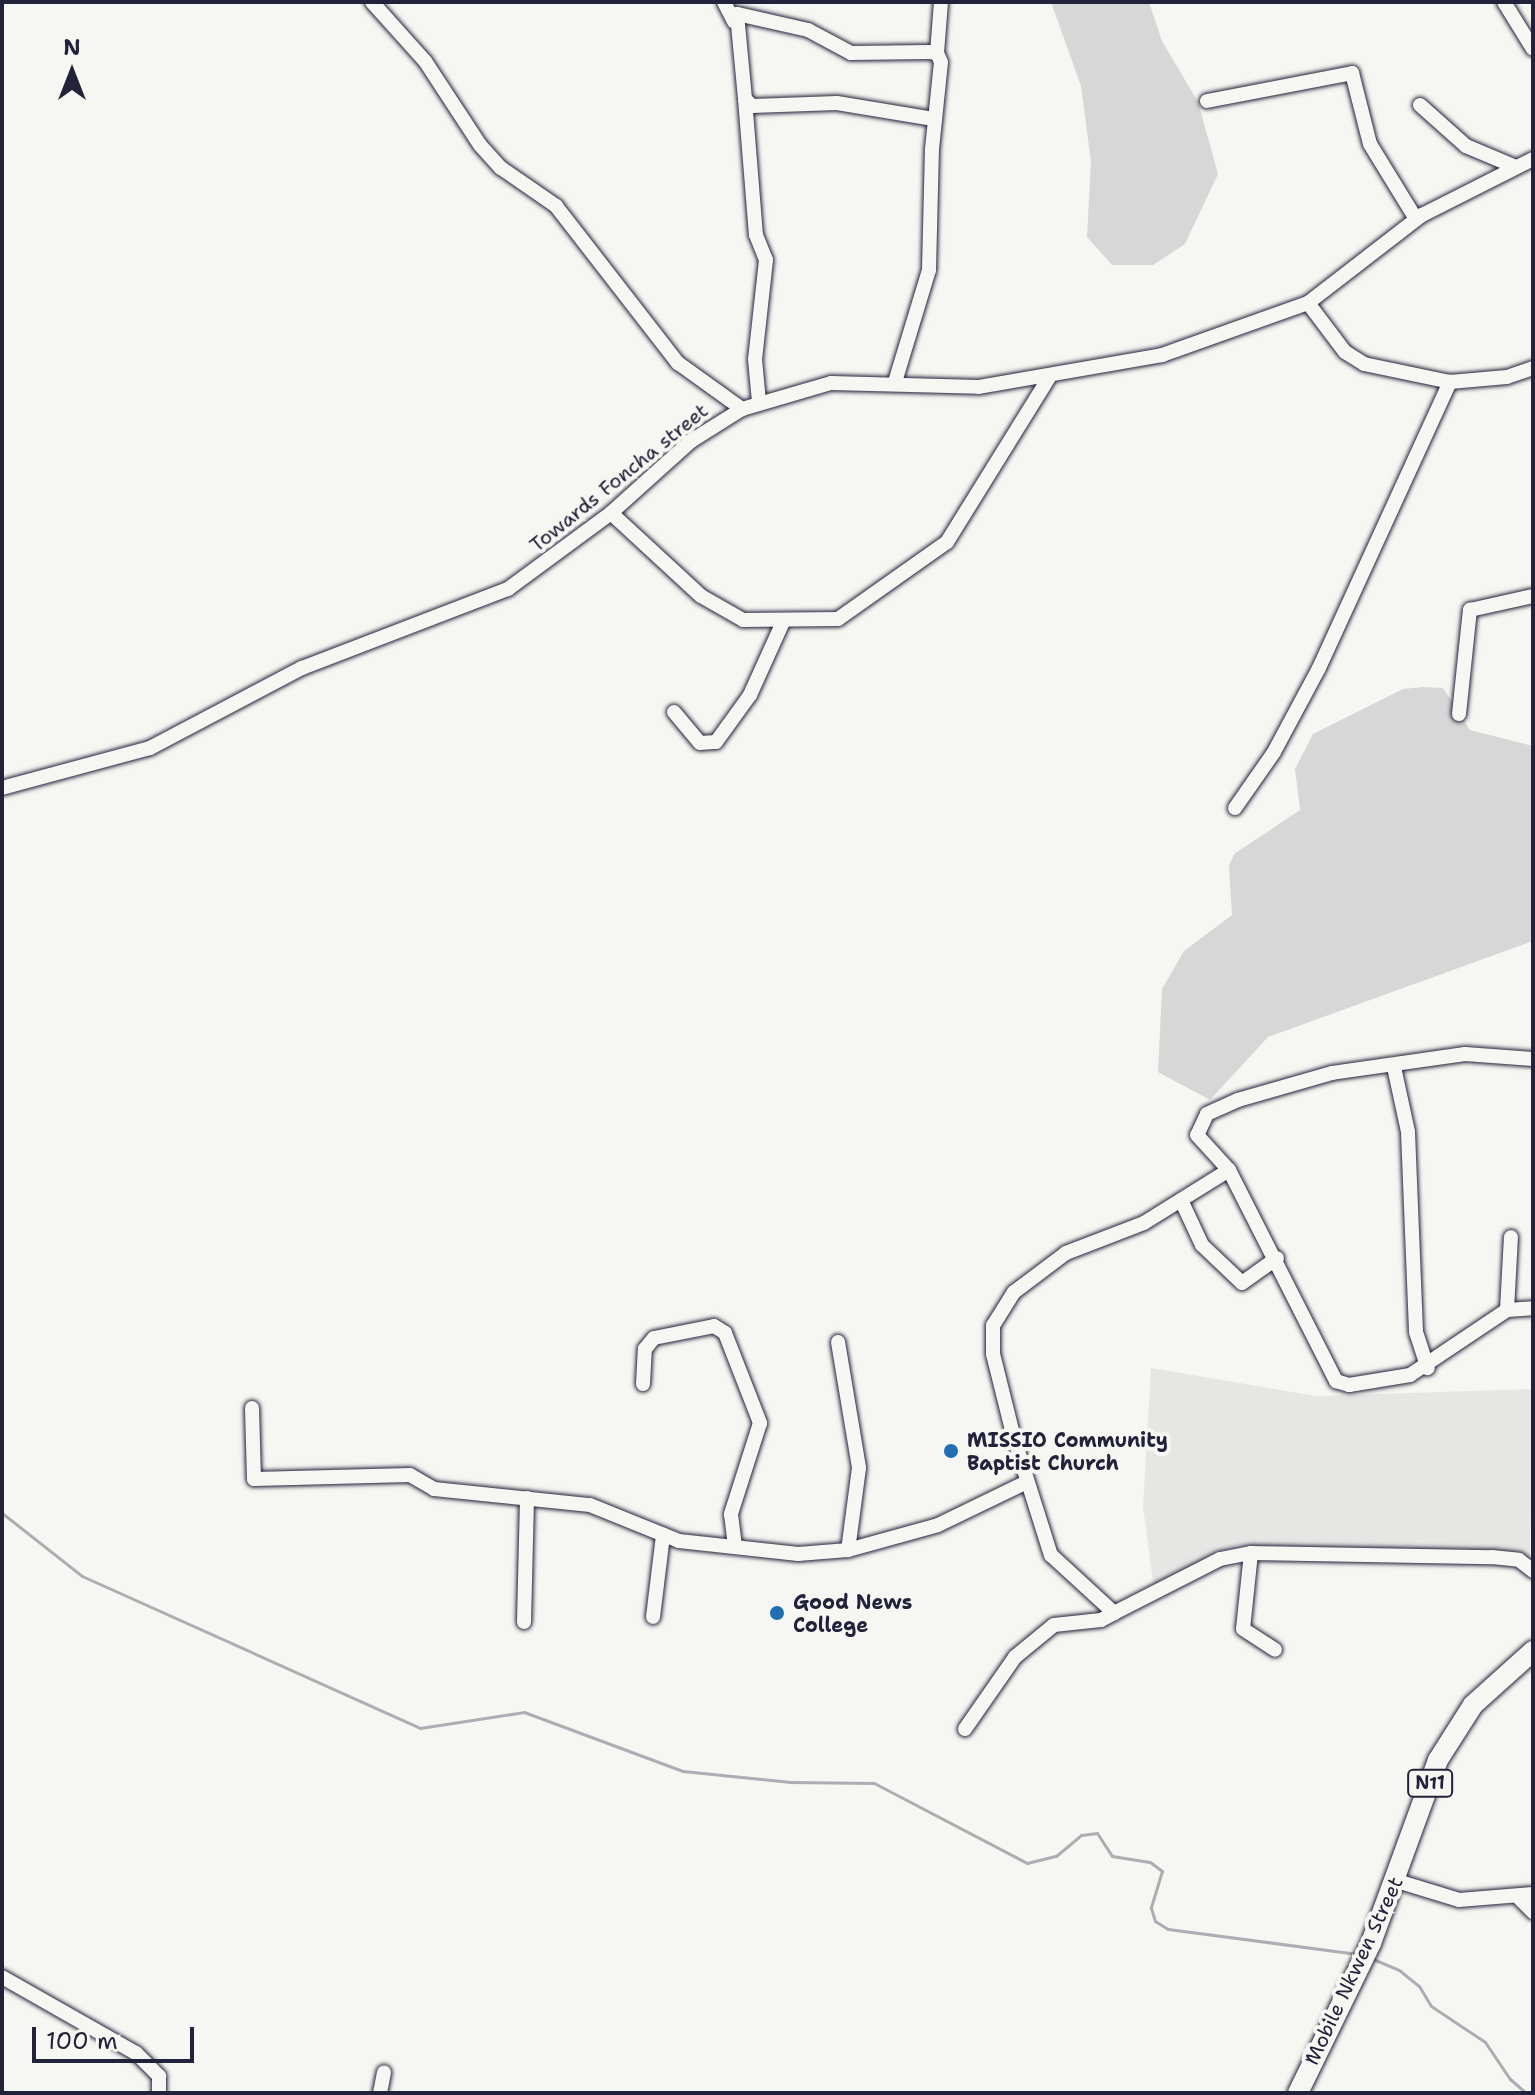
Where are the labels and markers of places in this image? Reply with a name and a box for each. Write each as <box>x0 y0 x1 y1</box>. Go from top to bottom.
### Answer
place label: MISSIO Community Baptist Church <box>967 1428 1168 1475</box>
marker: MISSIO Community Baptist Church <box>942 1442 960 1460</box>
place label: Good News College <box>793 1590 912 1637</box>
marker: Good News College <box>768 1604 786 1622</box>

